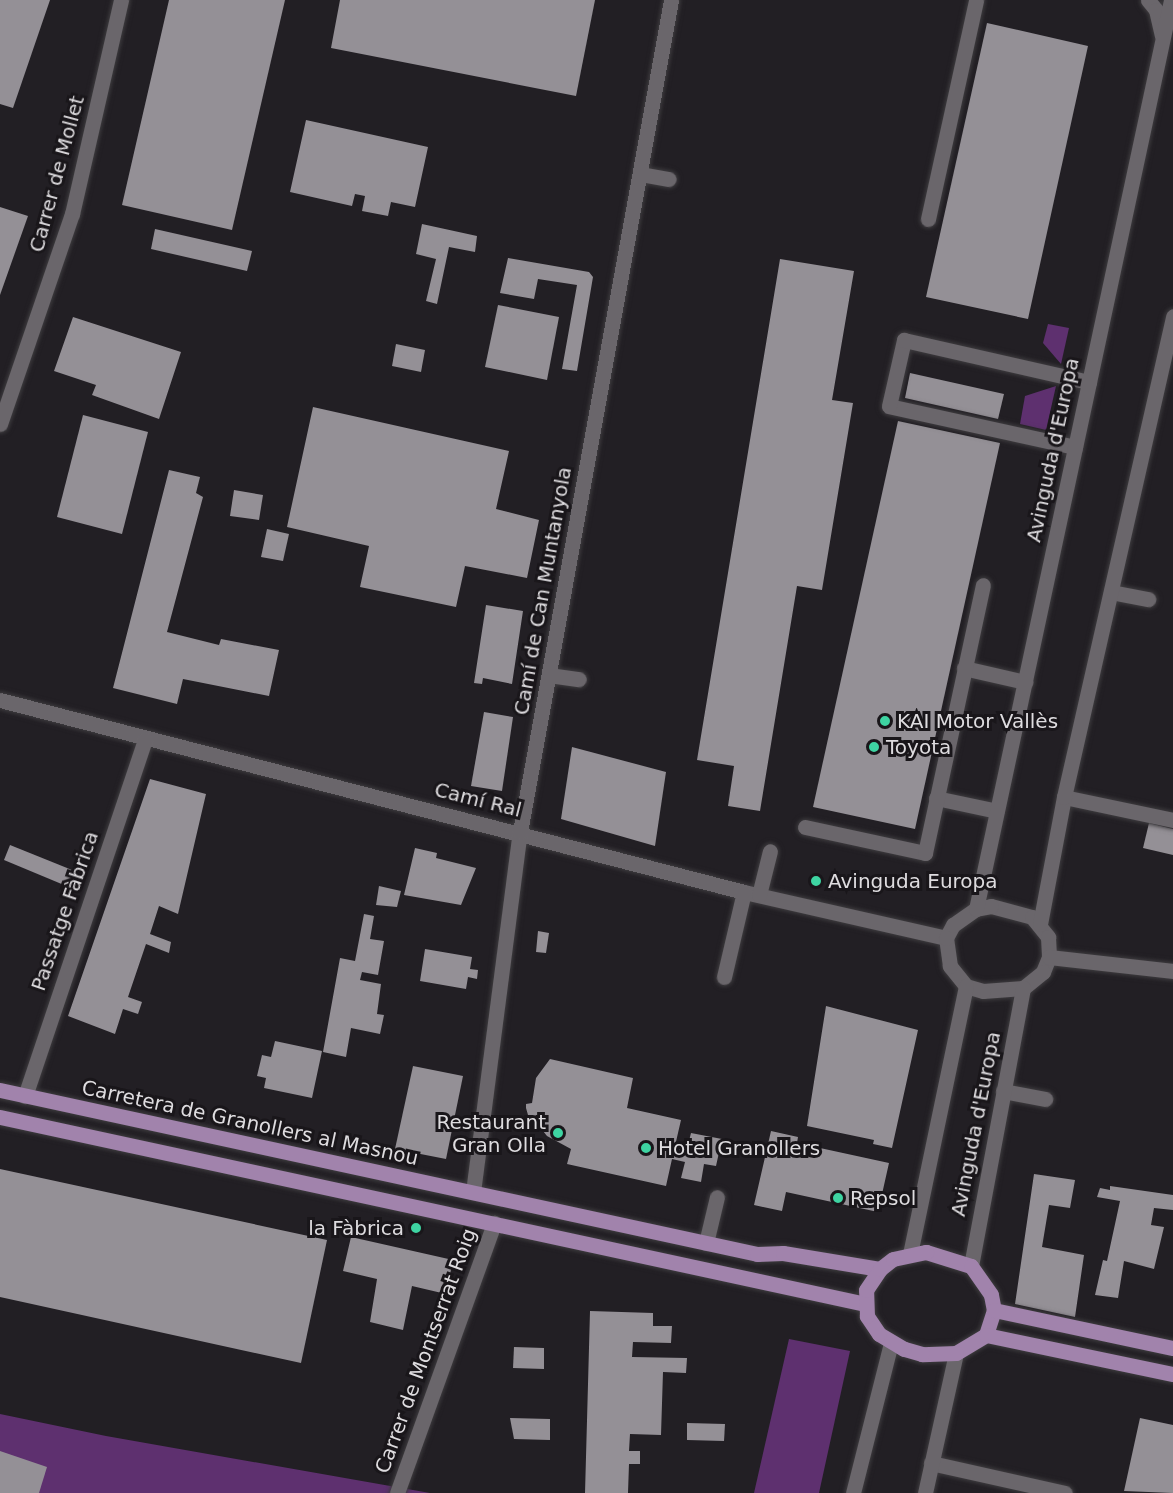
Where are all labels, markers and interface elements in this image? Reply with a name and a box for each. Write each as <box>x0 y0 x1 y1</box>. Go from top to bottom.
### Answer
street label: Carrer de Mollet <box>25 93 89 255</box>
street label: Avinguda d'Europa <box>1022 356 1084 544</box>
street label: Camí de Can Muntanyola <box>509 465 577 717</box>
place label: KAI Motor Vallès <box>897 709 1058 733</box>
marker: KAI Motor Vallès <box>878 714 892 728</box>
place label: Toyota <box>886 735 951 759</box>
marker: Toyota <box>867 740 881 754</box>
street label: Camí Ral <box>432 778 524 822</box>
street label: Passatge Fàbrica <box>26 828 104 994</box>
place label: Avinguda Europa <box>828 869 998 893</box>
marker: Avinguda Europa <box>809 874 823 888</box>
street label: Avinguda d'Europa <box>946 1030 1006 1218</box>
street label: Carretera de Granollers al Masnou <box>80 1076 420 1170</box>
place label: Restaurant Gran Olla <box>437 1110 546 1157</box>
marker: Restaurant Gran Olla <box>551 1126 565 1140</box>
place label: Hotel Granollers <box>658 1136 820 1160</box>
marker: Hotel Granollers <box>639 1141 653 1155</box>
place label: Repsol <box>850 1186 916 1210</box>
marker: Repsol <box>831 1191 845 1205</box>
place label: la Fàbrica <box>308 1216 404 1240</box>
marker: la Fàbrica <box>409 1221 423 1235</box>
street label: Carrer de Montserrat Roig <box>370 1225 482 1477</box>

